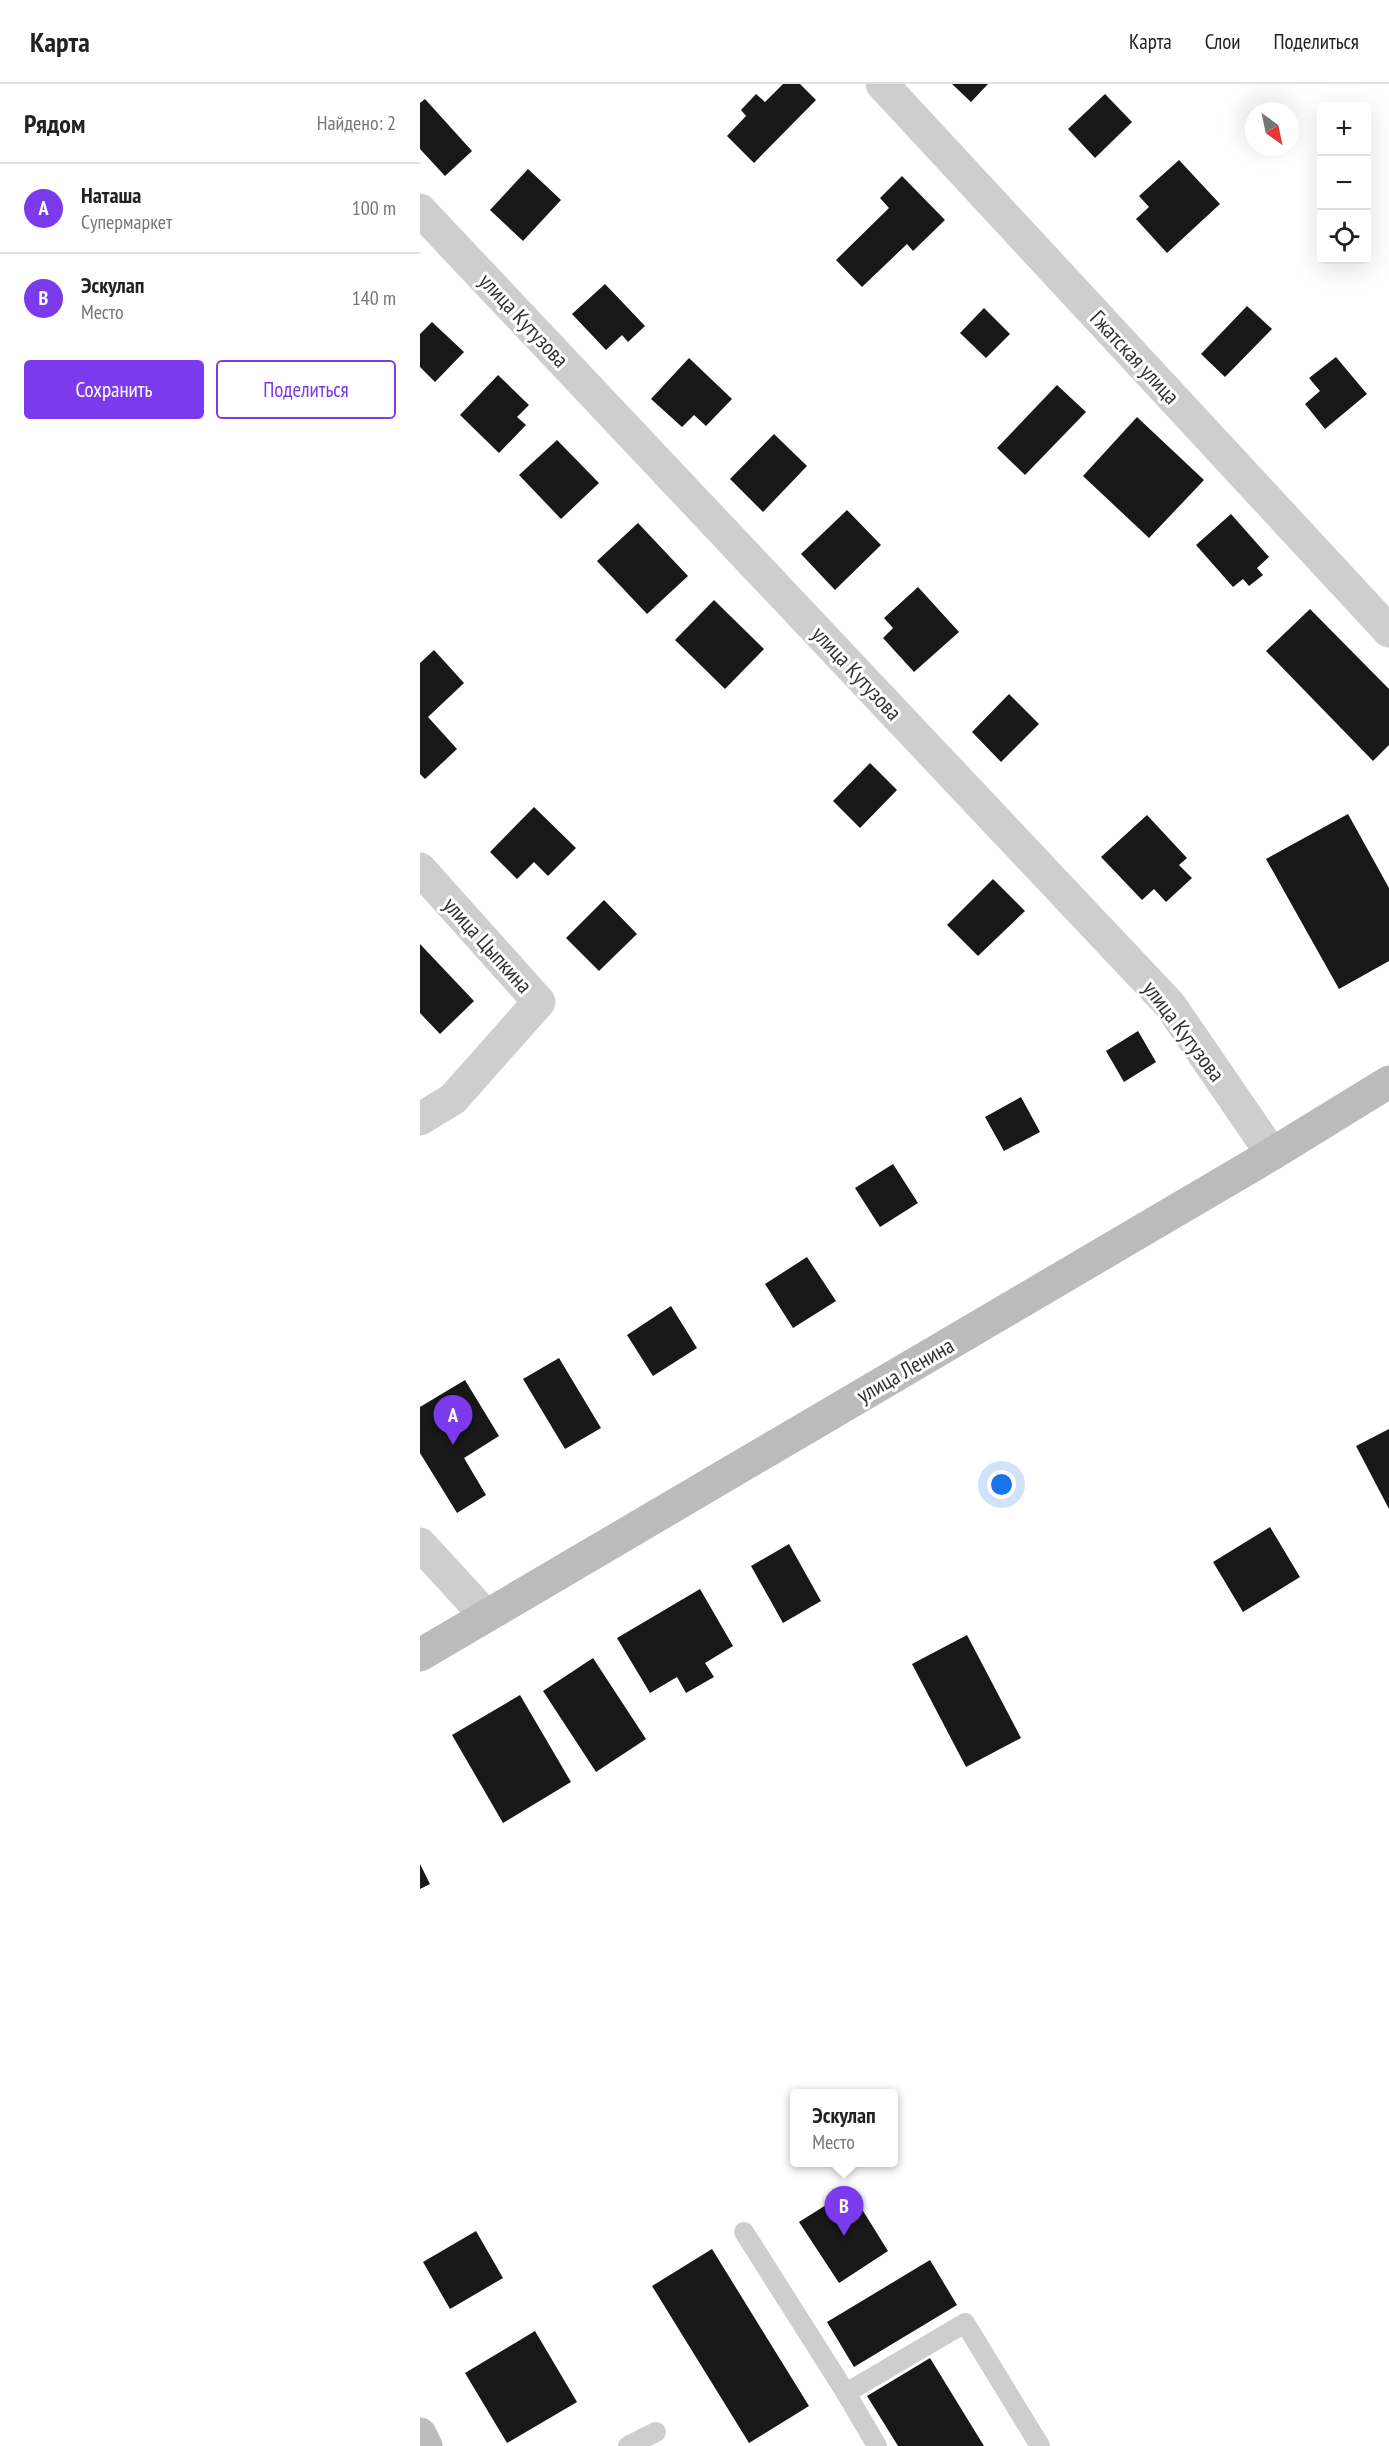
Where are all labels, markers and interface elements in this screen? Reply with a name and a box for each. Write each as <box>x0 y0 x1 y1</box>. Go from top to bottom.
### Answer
text: Карта <box>30 23 90 60</box>
text: Карта <box>1129 28 1172 55</box>
text: Слои <box>1205 28 1240 55</box>
text: Поделиться <box>1273 28 1359 55</box>
north arrow <box>1245 102 1299 156</box>
map controls <box>1317 102 1371 264</box>
button: + <box>1317 102 1371 156</box>
text: Рядом <box>24 107 85 140</box>
text: Найдено: 2 <box>317 110 396 136</box>
button: − <box>1317 156 1371 210</box>
text: Наташа <box>81 181 141 209</box>
text: A <box>38 195 49 221</box>
text: 100 m <box>352 195 396 221</box>
text: Супермаркет <box>81 209 172 235</box>
button: locate <box>1317 210 1371 264</box>
street label: улица Кутузова <box>473 267 575 373</box>
text: Эскулап <box>81 271 145 299</box>
text: B <box>39 285 48 311</box>
text: 140 m <box>352 285 396 311</box>
text: Место <box>81 299 124 325</box>
street label: Гжатская улица <box>1084 304 1186 410</box>
button: Сохранить <box>24 360 204 419</box>
button: Поделиться <box>216 360 396 419</box>
street label: улица Кутузова <box>806 620 908 726</box>
street label: улица Цыпкина <box>438 891 538 999</box>
street label: улица Кутузова <box>1137 975 1231 1087</box>
street label: улица Ленина <box>851 1331 959 1409</box>
pin: A <box>434 1396 472 1445</box>
your location <box>987 1470 1016 1499</box>
popup <box>790 2089 898 2167</box>
text: Эскулап <box>812 2101 876 2129</box>
text: Место <box>812 2129 855 2155</box>
pin: B <box>824 2186 864 2236</box>

